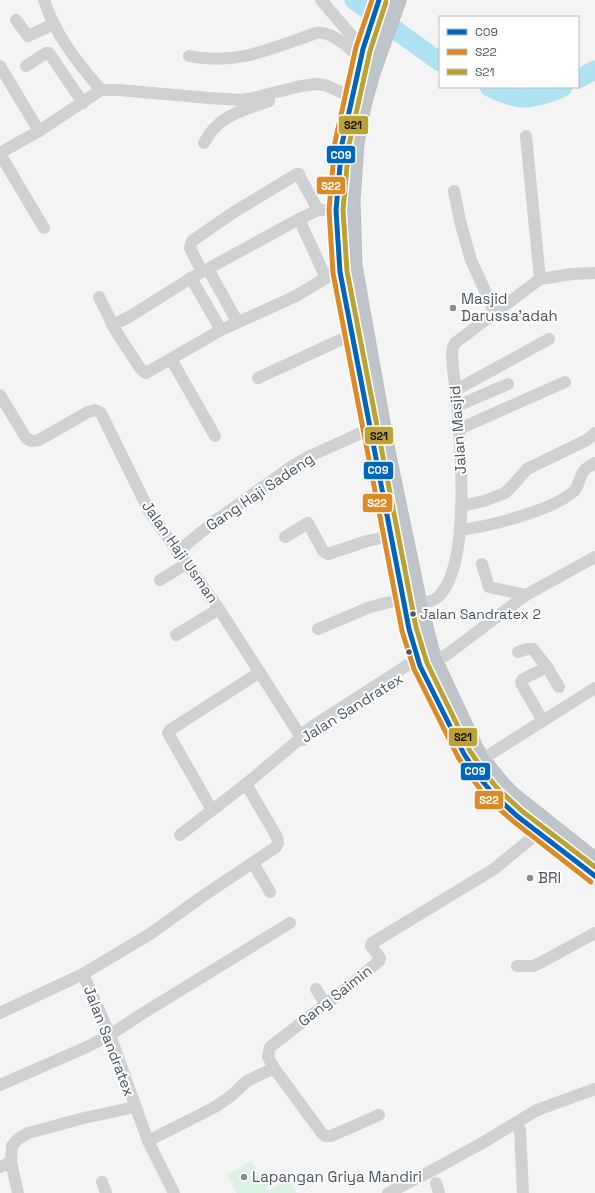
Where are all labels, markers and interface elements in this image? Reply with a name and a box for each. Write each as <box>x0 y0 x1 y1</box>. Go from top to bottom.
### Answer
legend <box>439 16 579 88</box>
text: C09 <box>475 24 498 40</box>
text: S22 <box>475 44 497 60</box>
text: S21 <box>475 64 495 80</box>
line badge: S21 <box>338 115 369 135</box>
text: S21 <box>344 118 362 132</box>
line badge: C09 <box>326 145 356 164</box>
text: C09 <box>330 148 352 162</box>
line badge: S22 <box>316 176 346 195</box>
text: S22 <box>321 179 341 193</box>
place label: Masjid Darussa'adah <box>461 289 558 325</box>
marker: Masjid Darussa'adah <box>448 303 458 313</box>
street label: Jalan Masjid <box>445 385 470 475</box>
line badge: S21 <box>364 426 394 445</box>
text: S21 <box>370 429 388 443</box>
street label: Gang Haji Sadeng <box>202 449 317 535</box>
line badge: C09 <box>363 461 394 480</box>
text: C09 <box>367 463 389 477</box>
line badge: S22 <box>362 493 393 513</box>
text: S22 <box>367 496 387 510</box>
street label: Jalan Haji Usman <box>138 497 223 607</box>
place label: Jalan Sandratex 2 <box>420 605 541 623</box>
marker: Jalan Sandratex 2 <box>408 609 418 619</box>
unlabelled marker <box>404 647 414 657</box>
street label: Jalan Sandratex <box>297 669 406 747</box>
line badge: S21 <box>448 727 478 747</box>
text: S21 <box>454 730 472 744</box>
line badge: C09 <box>460 762 491 781</box>
text: C09 <box>464 764 486 778</box>
line badge: S22 <box>474 790 504 810</box>
text: S22 <box>479 793 499 807</box>
place label: BRI <box>538 868 561 887</box>
marker: BRI <box>525 873 535 883</box>
street label: Gang Saimin <box>294 961 375 1030</box>
street label: Jalan Sandratex <box>80 983 139 1099</box>
place label: Lapangan Griya Mandiri <box>252 1167 422 1186</box>
marker: Lapangan Griya Mandiri <box>239 1172 249 1182</box>

